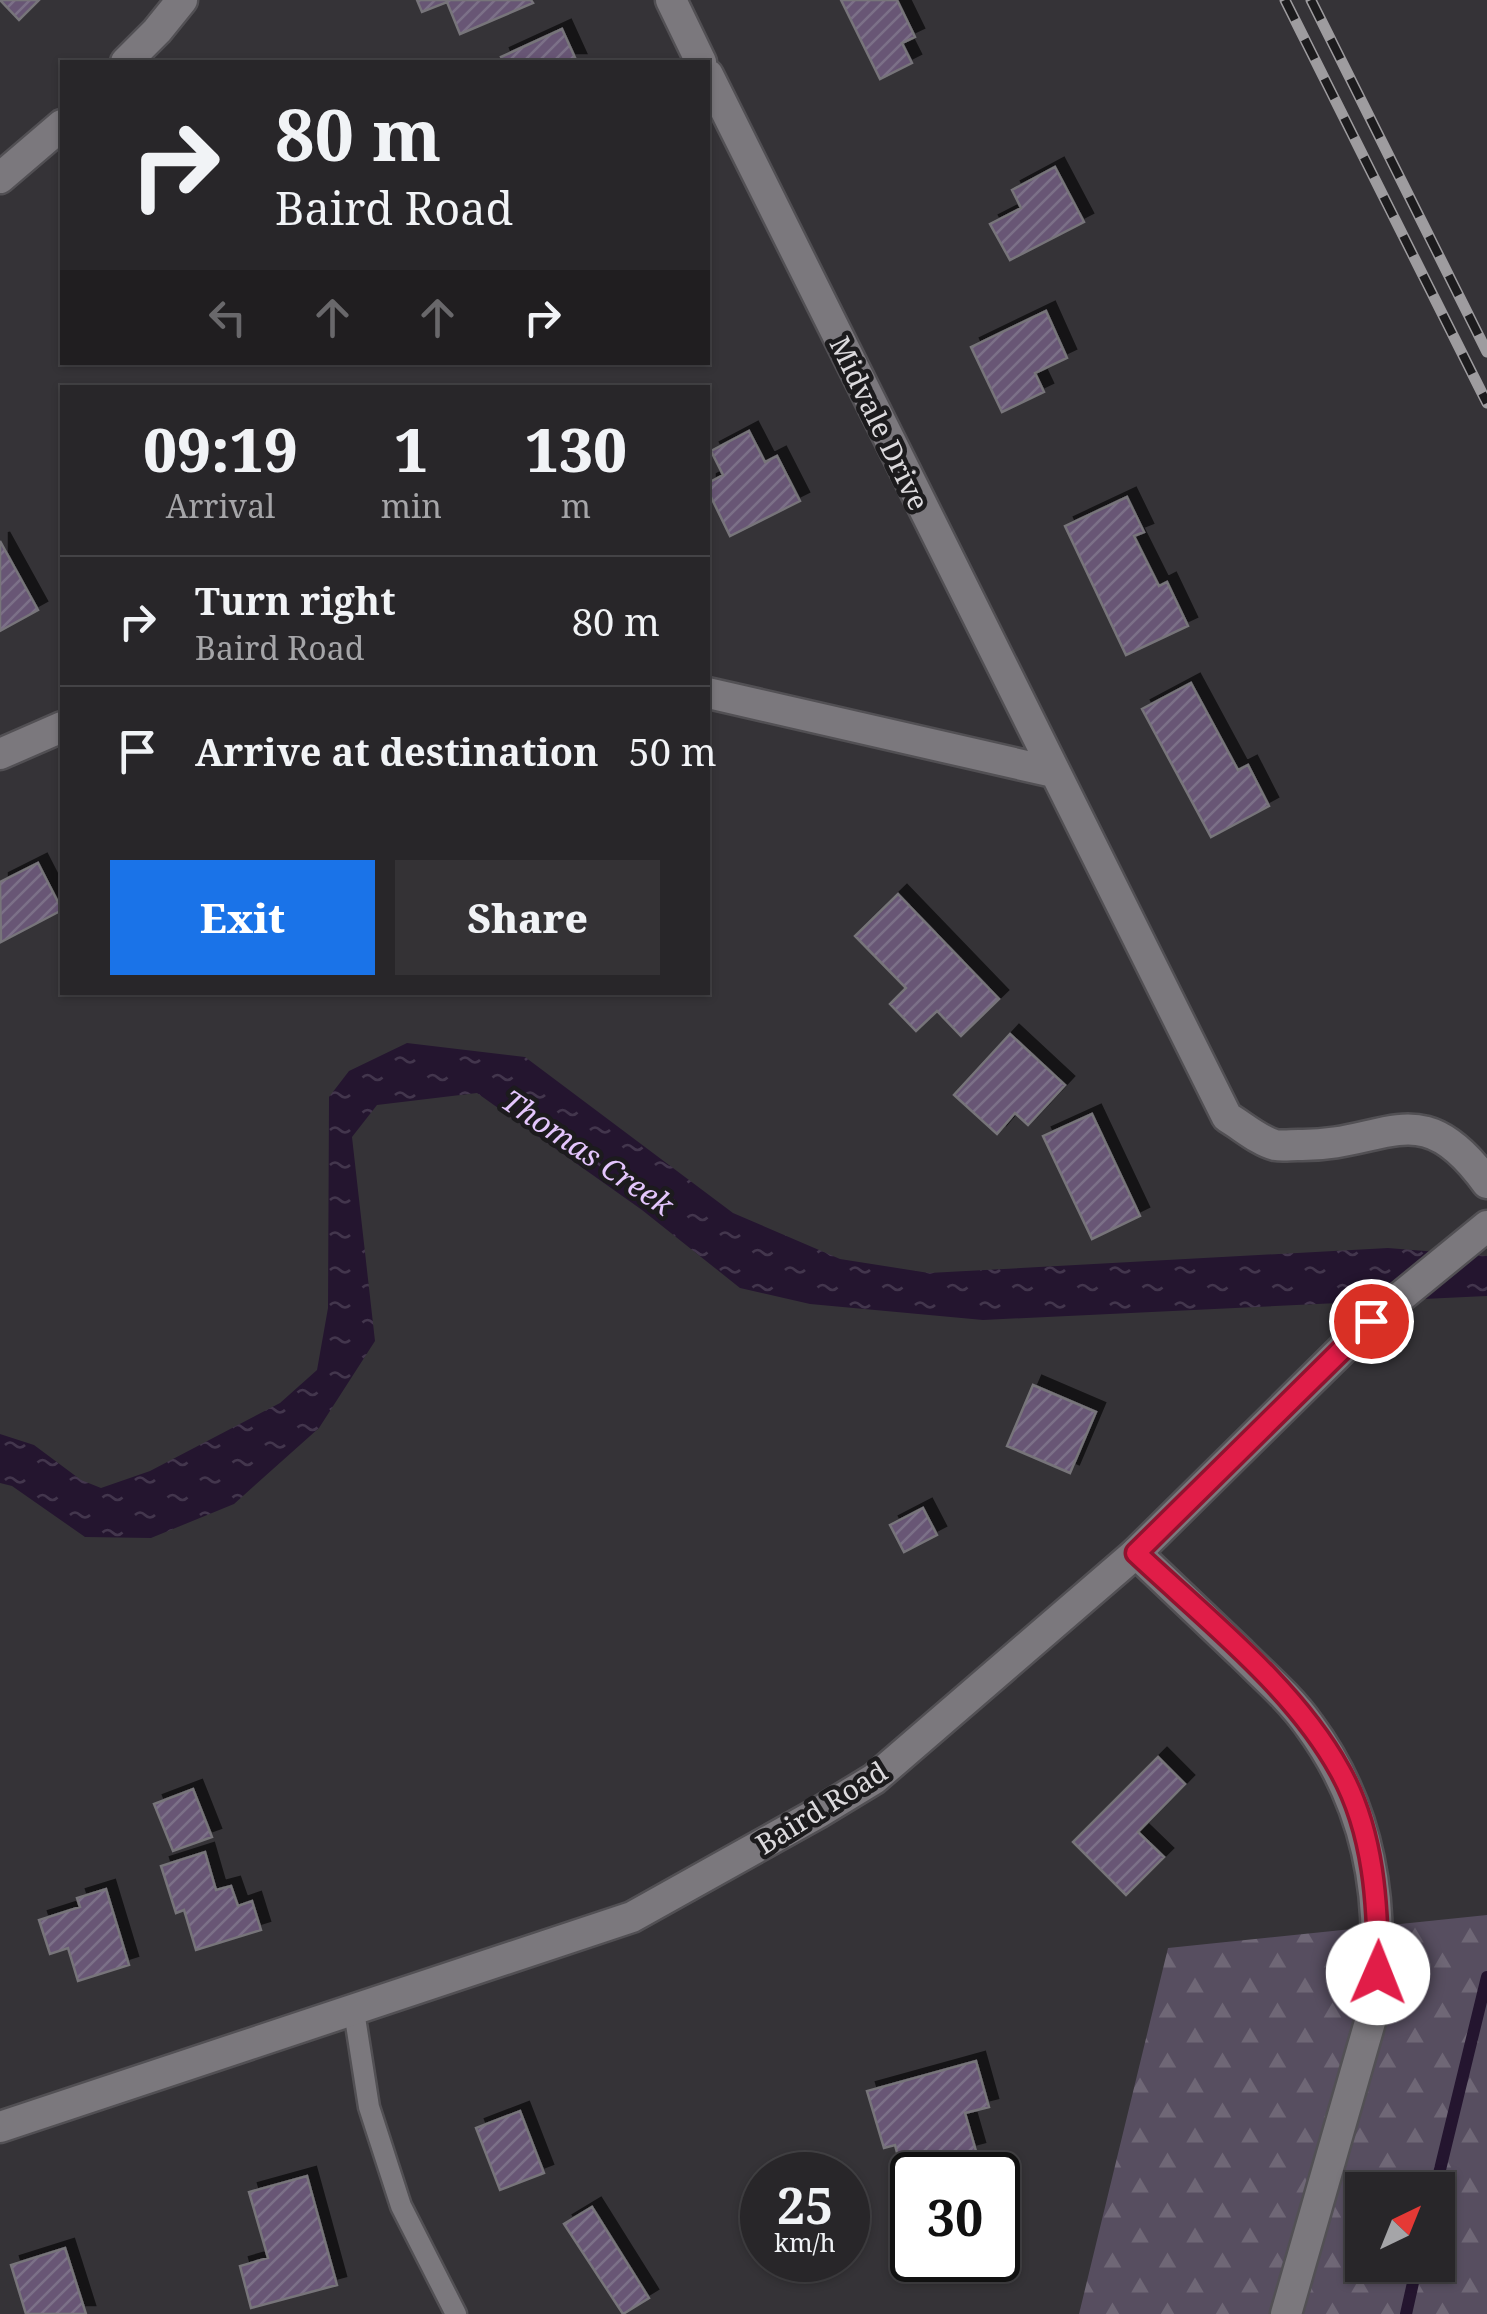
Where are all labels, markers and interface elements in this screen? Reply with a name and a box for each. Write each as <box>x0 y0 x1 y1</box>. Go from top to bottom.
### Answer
text: 80 m <box>275 86 441 182</box>
icon: right <box>110 100 240 230</box>
text: Baird Road <box>275 177 513 238</box>
icon: left <box>200 290 255 345</box>
icon: ahead <box>305 290 360 345</box>
icon: ahead <box>410 290 465 345</box>
icon: right <box>515 290 570 345</box>
street label: Midvale Drive <box>821 330 939 516</box>
text: 09:19 <box>143 408 298 490</box>
text: 1 <box>394 408 428 490</box>
text: 130 <box>525 408 627 490</box>
text: Arrival <box>166 484 275 527</box>
text: min <box>381 484 442 527</box>
text: m <box>561 484 591 527</box>
text: Turn right <box>195 574 396 626</box>
icon: right <box>110 594 165 649</box>
text: 80 m <box>572 595 660 647</box>
text: Baird Road <box>195 626 364 669</box>
icon: arrive <box>110 724 165 779</box>
text: Arrive at destination <box>195 725 599 777</box>
text: 50 m <box>629 725 717 777</box>
button: Exit <box>110 860 375 975</box>
button: Share <box>395 860 660 975</box>
water label: Thomas Creek <box>494 1080 682 1225</box>
pin <box>1329 1279 1414 1364</box>
icon: arrive <box>1344 1294 1399 1349</box>
street label: Baird Road <box>748 1752 894 1862</box>
position arrow <box>1326 1921 1430 2025</box>
speed limit sign: 30 <box>890 2152 1020 2282</box>
text: 25 <box>777 2171 833 2239</box>
north arrow <box>1345 2172 1455 2282</box>
map controls <box>1345 2172 1455 2282</box>
text: km/h <box>774 2225 836 2259</box>

